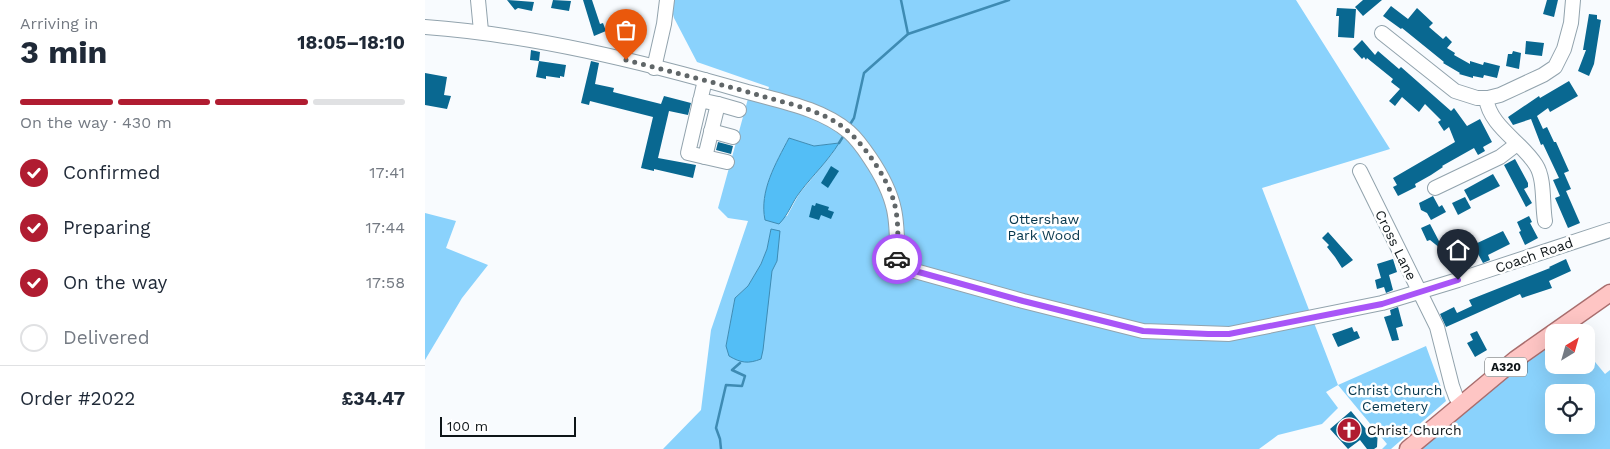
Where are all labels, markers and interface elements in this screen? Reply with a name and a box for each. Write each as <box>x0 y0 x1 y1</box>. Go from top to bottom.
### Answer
pin <box>605 9 647 60</box>
text: Arriving in <box>20 14 98 33</box>
icon: bag <box>612 16 640 44</box>
text: 18:05–18:10 <box>297 31 405 54</box>
text: 3 min <box>20 33 107 71</box>
text: On the way · 430 m <box>20 113 172 132</box>
icon: check <box>20 159 48 187</box>
text: Confirmed <box>63 161 160 184</box>
text: 17:41 <box>369 163 405 182</box>
street label: Cross Lane <box>1372 207 1420 283</box>
park label: Ottershaw Park Wood <box>1008 211 1080 243</box>
icon: check <box>20 214 48 242</box>
text: Preparing <box>63 216 150 239</box>
text: 17:44 <box>365 218 405 237</box>
pin <box>1437 229 1479 280</box>
courier <box>872 234 922 284</box>
street label: Coach Road <box>1493 234 1575 276</box>
icon: home <box>1444 236 1472 264</box>
icon: car <box>883 245 911 273</box>
icon: check <box>20 269 48 297</box>
text: On the way <box>63 271 167 294</box>
text: 17:58 <box>366 273 405 292</box>
north arrow <box>1545 324 1595 374</box>
map controls <box>1545 324 1595 434</box>
text: Delivered <box>63 326 150 349</box>
road number: A320 <box>1485 358 1527 377</box>
park label: Christ Church Cemetery <box>1348 382 1442 414</box>
button: locate <box>1545 384 1595 434</box>
text: Order #2022 <box>20 387 135 410</box>
text: £34.47 <box>341 387 405 410</box>
scale bar <box>440 414 576 437</box>
church icon: Christ Church <box>1336 417 1362 443</box>
text: 100 m <box>447 418 488 434</box>
place label: Christ Church <box>1367 422 1462 438</box>

